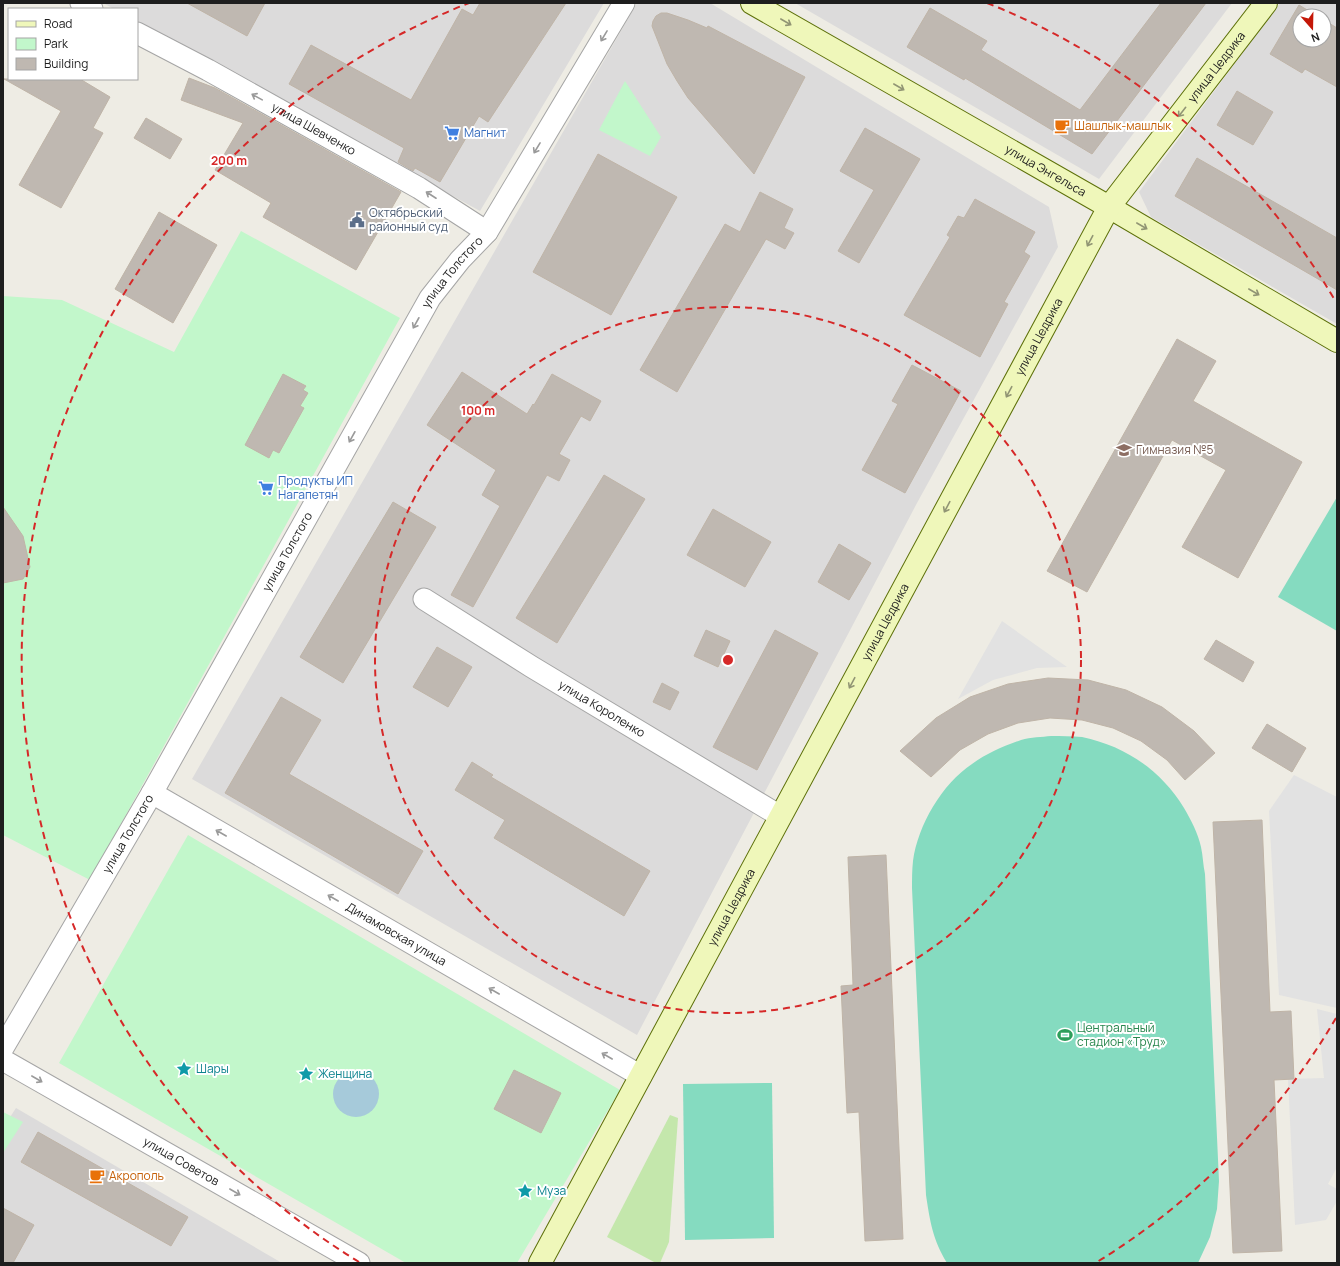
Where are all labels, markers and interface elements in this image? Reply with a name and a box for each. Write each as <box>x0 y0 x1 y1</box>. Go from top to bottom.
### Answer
legend <box>8 8 138 80</box>
north arrow <box>1292 8 1332 48</box>
text: Road <box>44 15 72 32</box>
one-way arrow <box>780 19 792 27</box>
street label: улица Цедрика <box>1183 28 1249 106</box>
text: N <box>1309 29 1322 46</box>
one-way arrow <box>600 30 608 41</box>
text: Park <box>44 35 69 52</box>
text: Building <box>44 55 88 72</box>
one-way arrow <box>893 83 905 91</box>
one-way arrow <box>251 92 263 100</box>
street label: улица Шевченко <box>269 98 359 159</box>
one-way arrow <box>1178 106 1186 117</box>
cafe icon: Шашлык-машлык <box>1053 117 1071 135</box>
place label: Шашлык-машлык <box>1074 117 1172 134</box>
supermarket icon: Магнит <box>443 124 461 142</box>
place label: Магнит <box>464 124 506 141</box>
street label: улица Энгельса <box>1002 140 1089 200</box>
one-way arrow <box>533 142 541 154</box>
text: 200 m <box>211 152 247 169</box>
one-way arrow <box>425 191 436 199</box>
place label: Октябрьский районный суд <box>369 204 448 235</box>
public building icon: Октябрьский районный суд <box>348 211 366 229</box>
one-way arrow <box>1136 223 1148 231</box>
street label: улица Толстого <box>417 232 486 311</box>
one-way arrow <box>1086 235 1094 247</box>
one-way arrow <box>1248 289 1260 297</box>
street label: улица Цедрика <box>1011 295 1066 378</box>
one-way arrow <box>412 317 420 329</box>
one-way arrow <box>1004 386 1012 398</box>
text: 100 m <box>461 402 495 419</box>
one-way arrow <box>348 430 356 442</box>
school or university icon: Гимназия №5 <box>1115 441 1133 459</box>
place label: Гимназия №5 <box>1136 441 1213 458</box>
place label: Продукты ИП Нагапетян <box>278 472 353 503</box>
supermarket icon: Продукты ИП Нагапетян <box>257 479 275 497</box>
one-way arrow <box>943 501 950 513</box>
street label: улица Толстого <box>258 509 316 594</box>
street label: улица Цедрика <box>857 580 913 664</box>
centre of rings <box>721 653 735 667</box>
street label: улица Короленко <box>556 676 649 741</box>
one-way arrow <box>848 677 855 689</box>
street label: улица Толстого <box>98 791 157 876</box>
one-way arrow <box>215 828 227 836</box>
street label: улица Цедрика <box>703 865 759 949</box>
one-way arrow <box>328 893 340 901</box>
street label: Динамовская улица <box>343 898 450 970</box>
one-way arrow <box>489 986 501 994</box>
place label: Центральный стадион «Труд» <box>1077 1019 1166 1050</box>
sports icon: Центральный стадион «Труд» <box>1056 1026 1074 1044</box>
one-way arrow <box>601 1052 613 1060</box>
place icon: Шары <box>175 1060 193 1078</box>
place label: Шары <box>196 1060 229 1077</box>
place icon: Женщина <box>297 1065 315 1083</box>
place label: Женщина <box>318 1065 372 1082</box>
one-way arrow <box>31 1076 43 1083</box>
street label: улица Советов <box>140 1133 223 1190</box>
cafe icon: Акрополь <box>88 1167 106 1185</box>
place label: Акрополь <box>109 1167 164 1184</box>
place icon: Муза <box>516 1182 534 1200</box>
place label: Муза <box>537 1182 566 1199</box>
one-way arrow <box>229 1189 241 1196</box>

